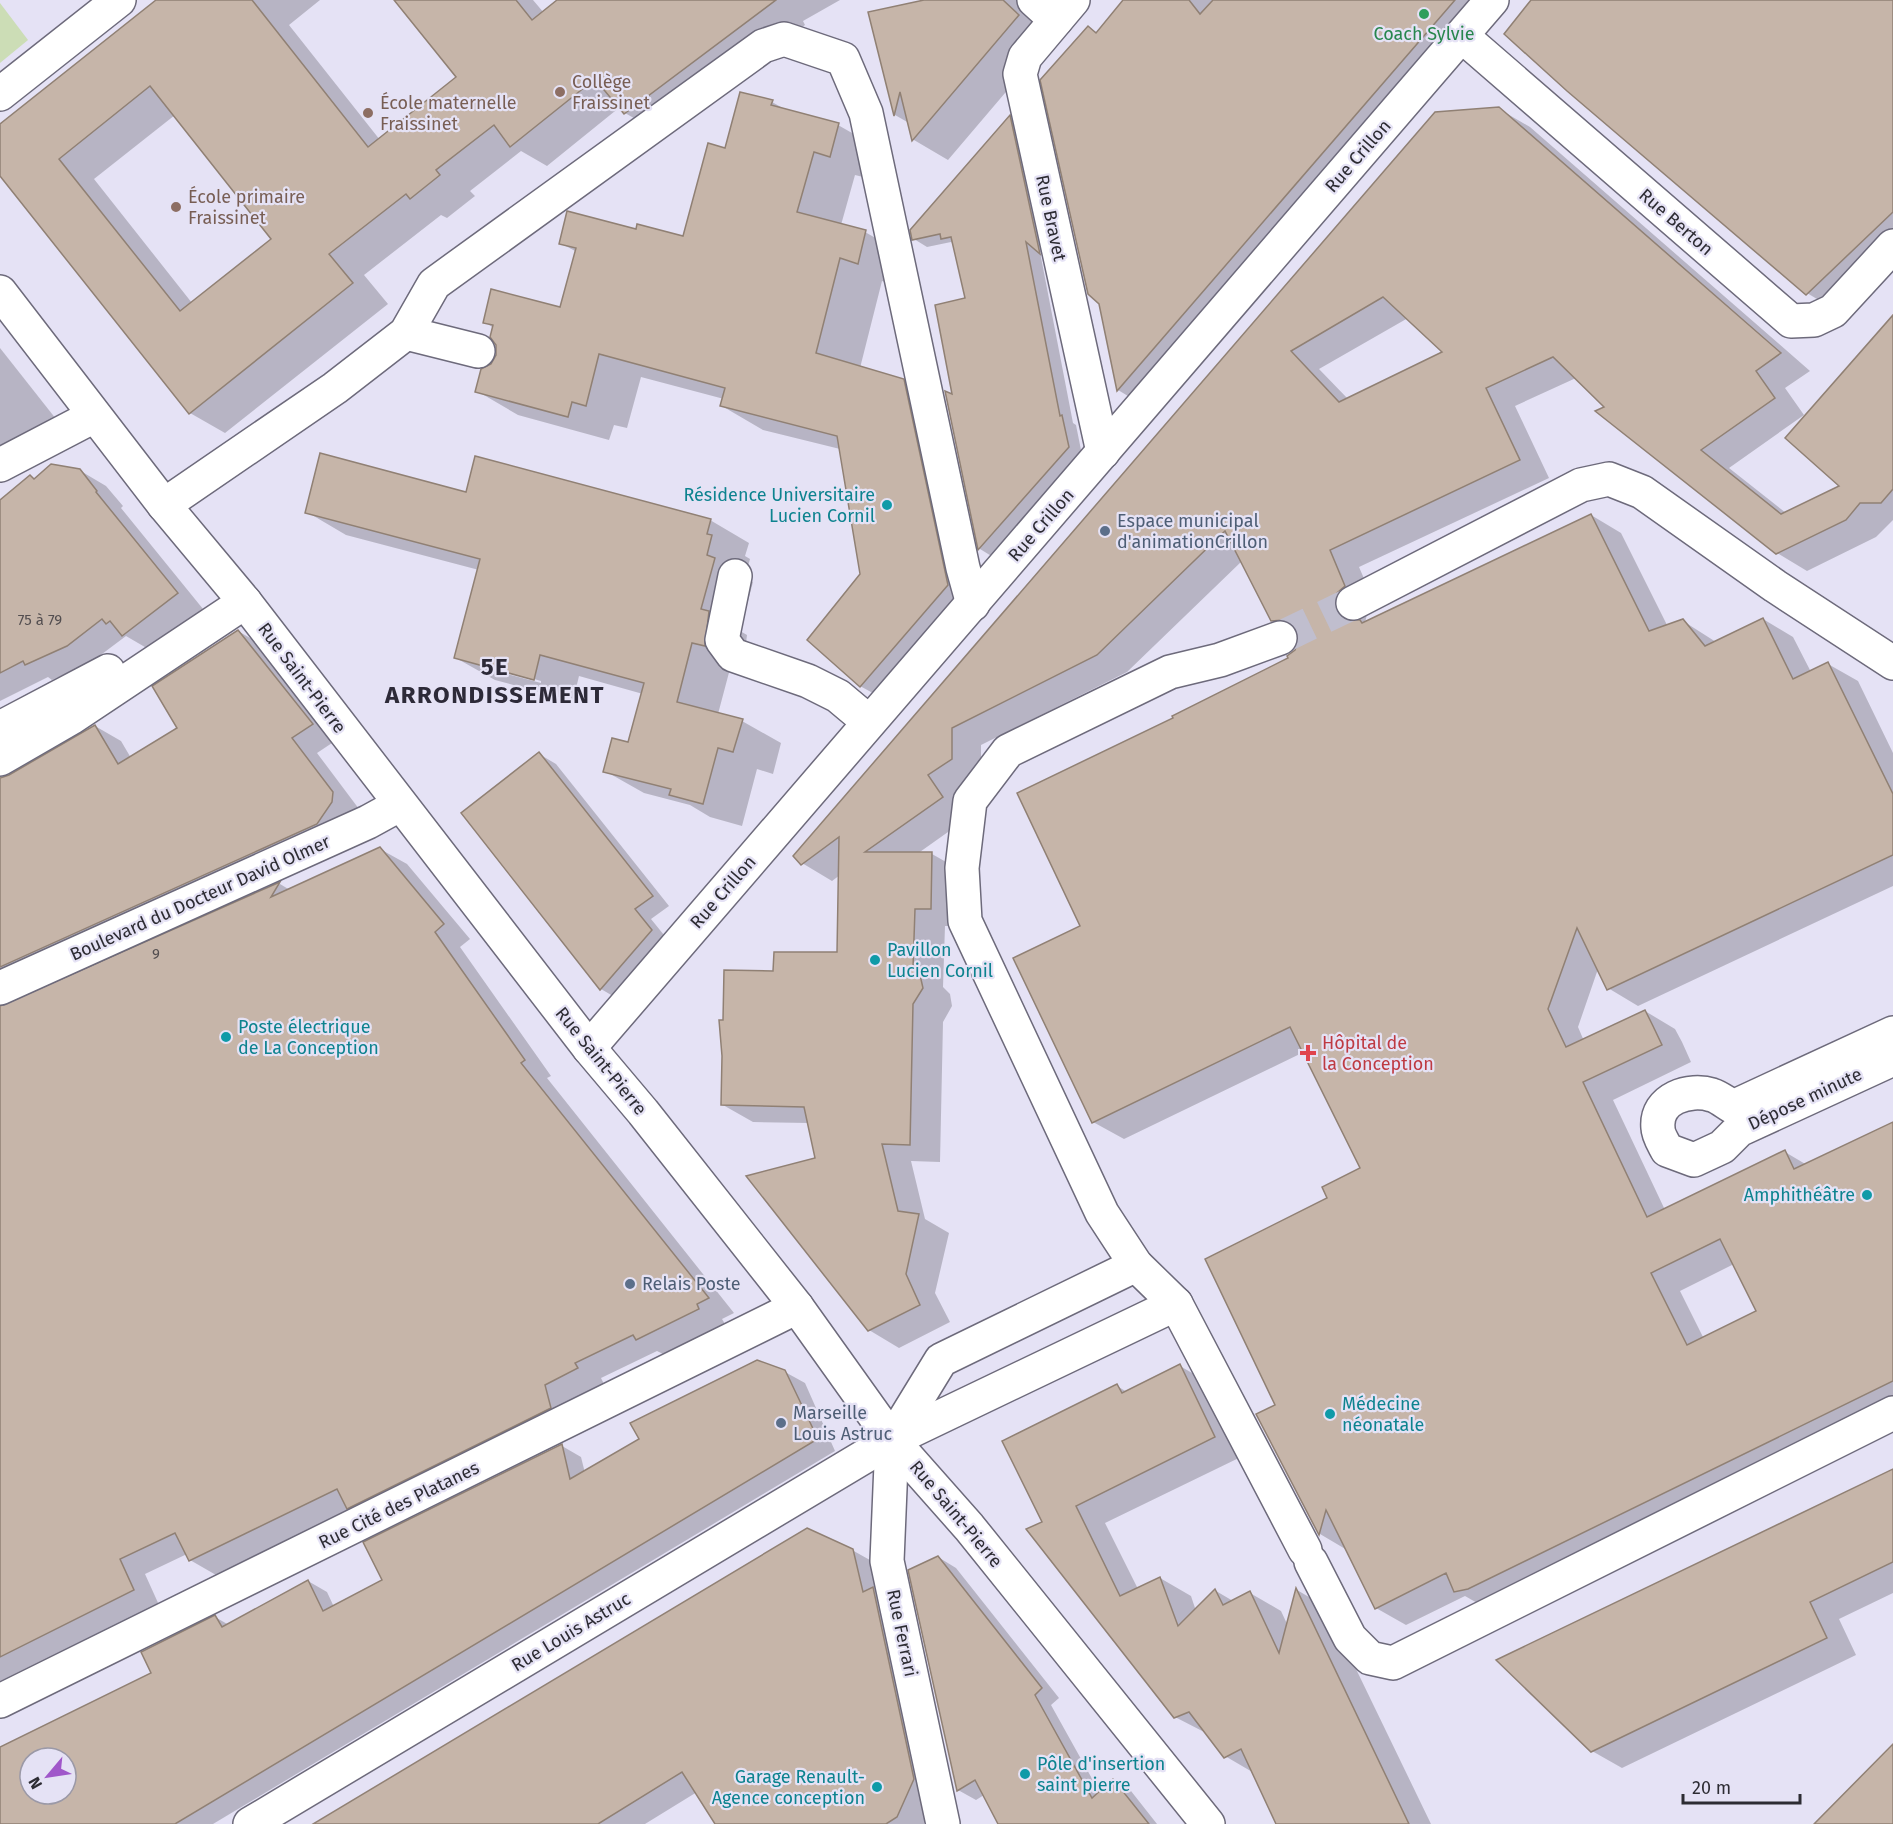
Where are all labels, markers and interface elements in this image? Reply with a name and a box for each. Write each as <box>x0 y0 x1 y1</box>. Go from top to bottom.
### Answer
marker: Coach Sylvie <box>1417 7 1431 21</box>
place label: Coach Sylvie <box>1373 23 1475 45</box>
place label: Collège Fraissinet <box>572 71 650 114</box>
marker: Collège Fraissinet <box>553 85 567 99</box>
place label: École maternelle Fraissinet <box>380 91 517 135</box>
marker: École maternelle Fraissinet <box>361 106 375 120</box>
street label: Rue Crillon <box>1320 115 1396 197</box>
street label: Rue Bravet <box>1031 173 1071 264</box>
street label: Rue Berton <box>1634 184 1718 260</box>
place label: École primaire Fraissinet <box>188 185 305 229</box>
marker: École primaire Fraissinet <box>169 200 183 214</box>
place label: Résidence Universitaire Lucien Cornil <box>683 484 875 527</box>
street label: Rue Crillon <box>1003 484 1079 566</box>
marker: Résidence Universitaire Lucien Cornil <box>880 498 894 512</box>
place label: Espace municipal d'animationCrillon <box>1117 510 1268 553</box>
marker: Espace municipal d'animationCrillon <box>1098 524 1112 538</box>
house number: 75 à 79 <box>18 611 62 629</box>
street label: Rue Saint-Pierre <box>253 618 351 738</box>
district label: 5E ARRONDISSEMENT <box>384 653 605 709</box>
street label: Boulevard du Docteur David Olmer <box>67 830 334 965</box>
street label: Rue Crillon <box>685 851 761 933</box>
place label: Pavillon Lucien Cornil <box>887 939 993 982</box>
house number: 9 <box>152 945 160 963</box>
marker: Pavillon Lucien Cornil <box>868 953 882 967</box>
street label: Rue Saint-Pierre <box>551 1003 651 1119</box>
place label: Poste électrique de La Conception <box>238 1016 379 1059</box>
marker: Poste électrique de La Conception <box>219 1030 233 1044</box>
place label: Hôpital de la Conception <box>1322 1032 1434 1075</box>
marker: Hôpital de la Conception <box>1299 1044 1317 1062</box>
street label: Dépose minute <box>1745 1063 1865 1135</box>
place label: Amphithéâtre <box>1744 1184 1855 1206</box>
marker: Amphithéâtre <box>1860 1188 1874 1202</box>
place label: Relais Poste <box>642 1273 741 1295</box>
marker: Relais Poste <box>623 1277 637 1291</box>
place label: Médecine néonatale <box>1342 1393 1424 1436</box>
place label: Marseille Louis Astruc <box>793 1402 892 1445</box>
marker: Médecine néonatale <box>1323 1407 1337 1421</box>
marker: Marseille Louis Astruc <box>774 1416 788 1430</box>
street label: Rue Saint-Pierre <box>905 1456 1007 1572</box>
street label: Rue Cité des Platanes <box>315 1457 483 1553</box>
street label: Rue Ferrari <box>882 1587 922 1679</box>
street label: Rue Louis Astruc <box>507 1588 635 1676</box>
north arrow <box>18 1746 78 1806</box>
place label: Pôle d'insertion saint pierre <box>1037 1753 1165 1796</box>
place label: Garage Renault- Agence conception <box>712 1766 865 1809</box>
marker: Pôle d'insertion saint pierre <box>1018 1767 1032 1781</box>
scale bar <box>1683 1767 1800 1805</box>
text: N <box>24 1774 46 1792</box>
text: 20 m <box>1692 1777 1731 1799</box>
marker: Garage Renault- Agence conception <box>870 1780 884 1794</box>

